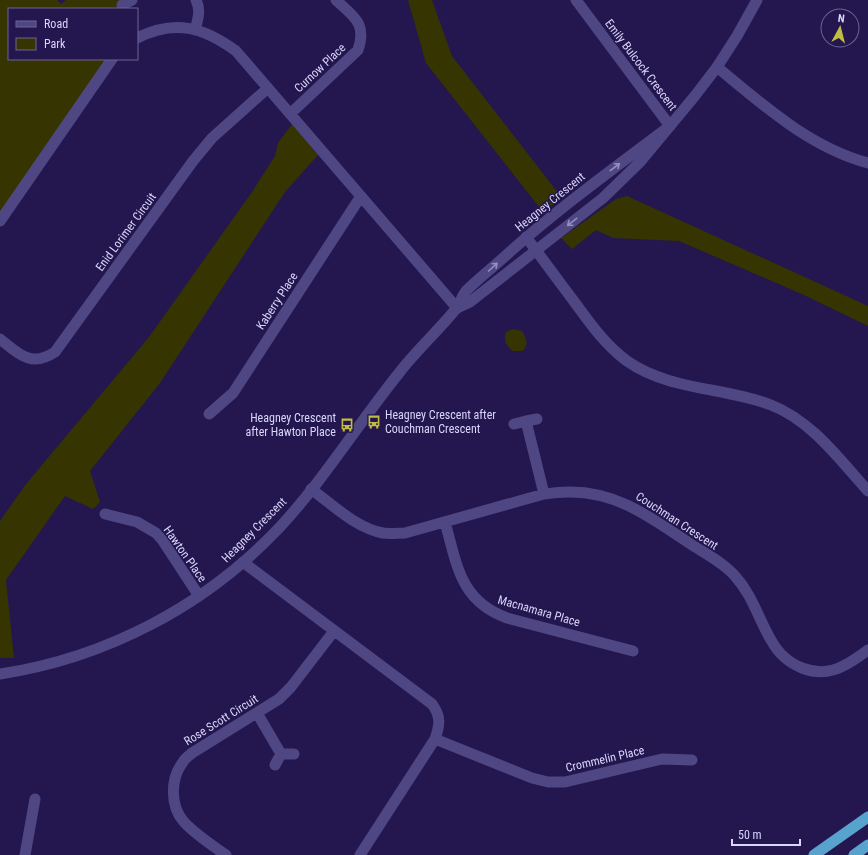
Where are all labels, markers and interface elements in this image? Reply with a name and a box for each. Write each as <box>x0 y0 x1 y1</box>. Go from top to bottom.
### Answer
legend <box>8 8 138 60</box>
north arrow <box>820 8 860 48</box>
text: N <box>837 12 846 25</box>
text: Road <box>44 17 68 31</box>
street label: Emily Bulcock Crescent <box>602 17 680 114</box>
text: Park <box>44 37 66 51</box>
street label: Curnow Place <box>291 40 349 95</box>
one-way arrow <box>609 163 620 171</box>
street label: Heagney Crescent <box>512 169 588 234</box>
street label: Enid Lorimer Circuit <box>93 190 159 274</box>
one-way arrow <box>567 217 578 226</box>
one-way arrow <box>488 262 498 272</box>
street label: Kaberry Place <box>253 269 301 332</box>
place label: Heagney Crescent after Couchman Crescent <box>385 408 496 436</box>
place label: Heagney Crescent after Hawton Place <box>246 411 336 439</box>
bus stop icon: Heagney Crescent after Couchman Crescent <box>366 414 382 430</box>
bus stop icon: Heagney Crescent after Hawton Place <box>339 417 355 433</box>
street label: Couchman Crescent <box>633 489 721 553</box>
street label: Heagney Crescent <box>219 494 290 565</box>
street label: Hawton Place <box>161 523 210 585</box>
street label: Macnamara Place <box>496 593 582 630</box>
street label: Rose Scott Circuit <box>181 691 261 748</box>
street label: Crommelin Place <box>564 743 646 775</box>
scale bar <box>732 821 800 847</box>
text: 50 m <box>738 828 762 842</box>

